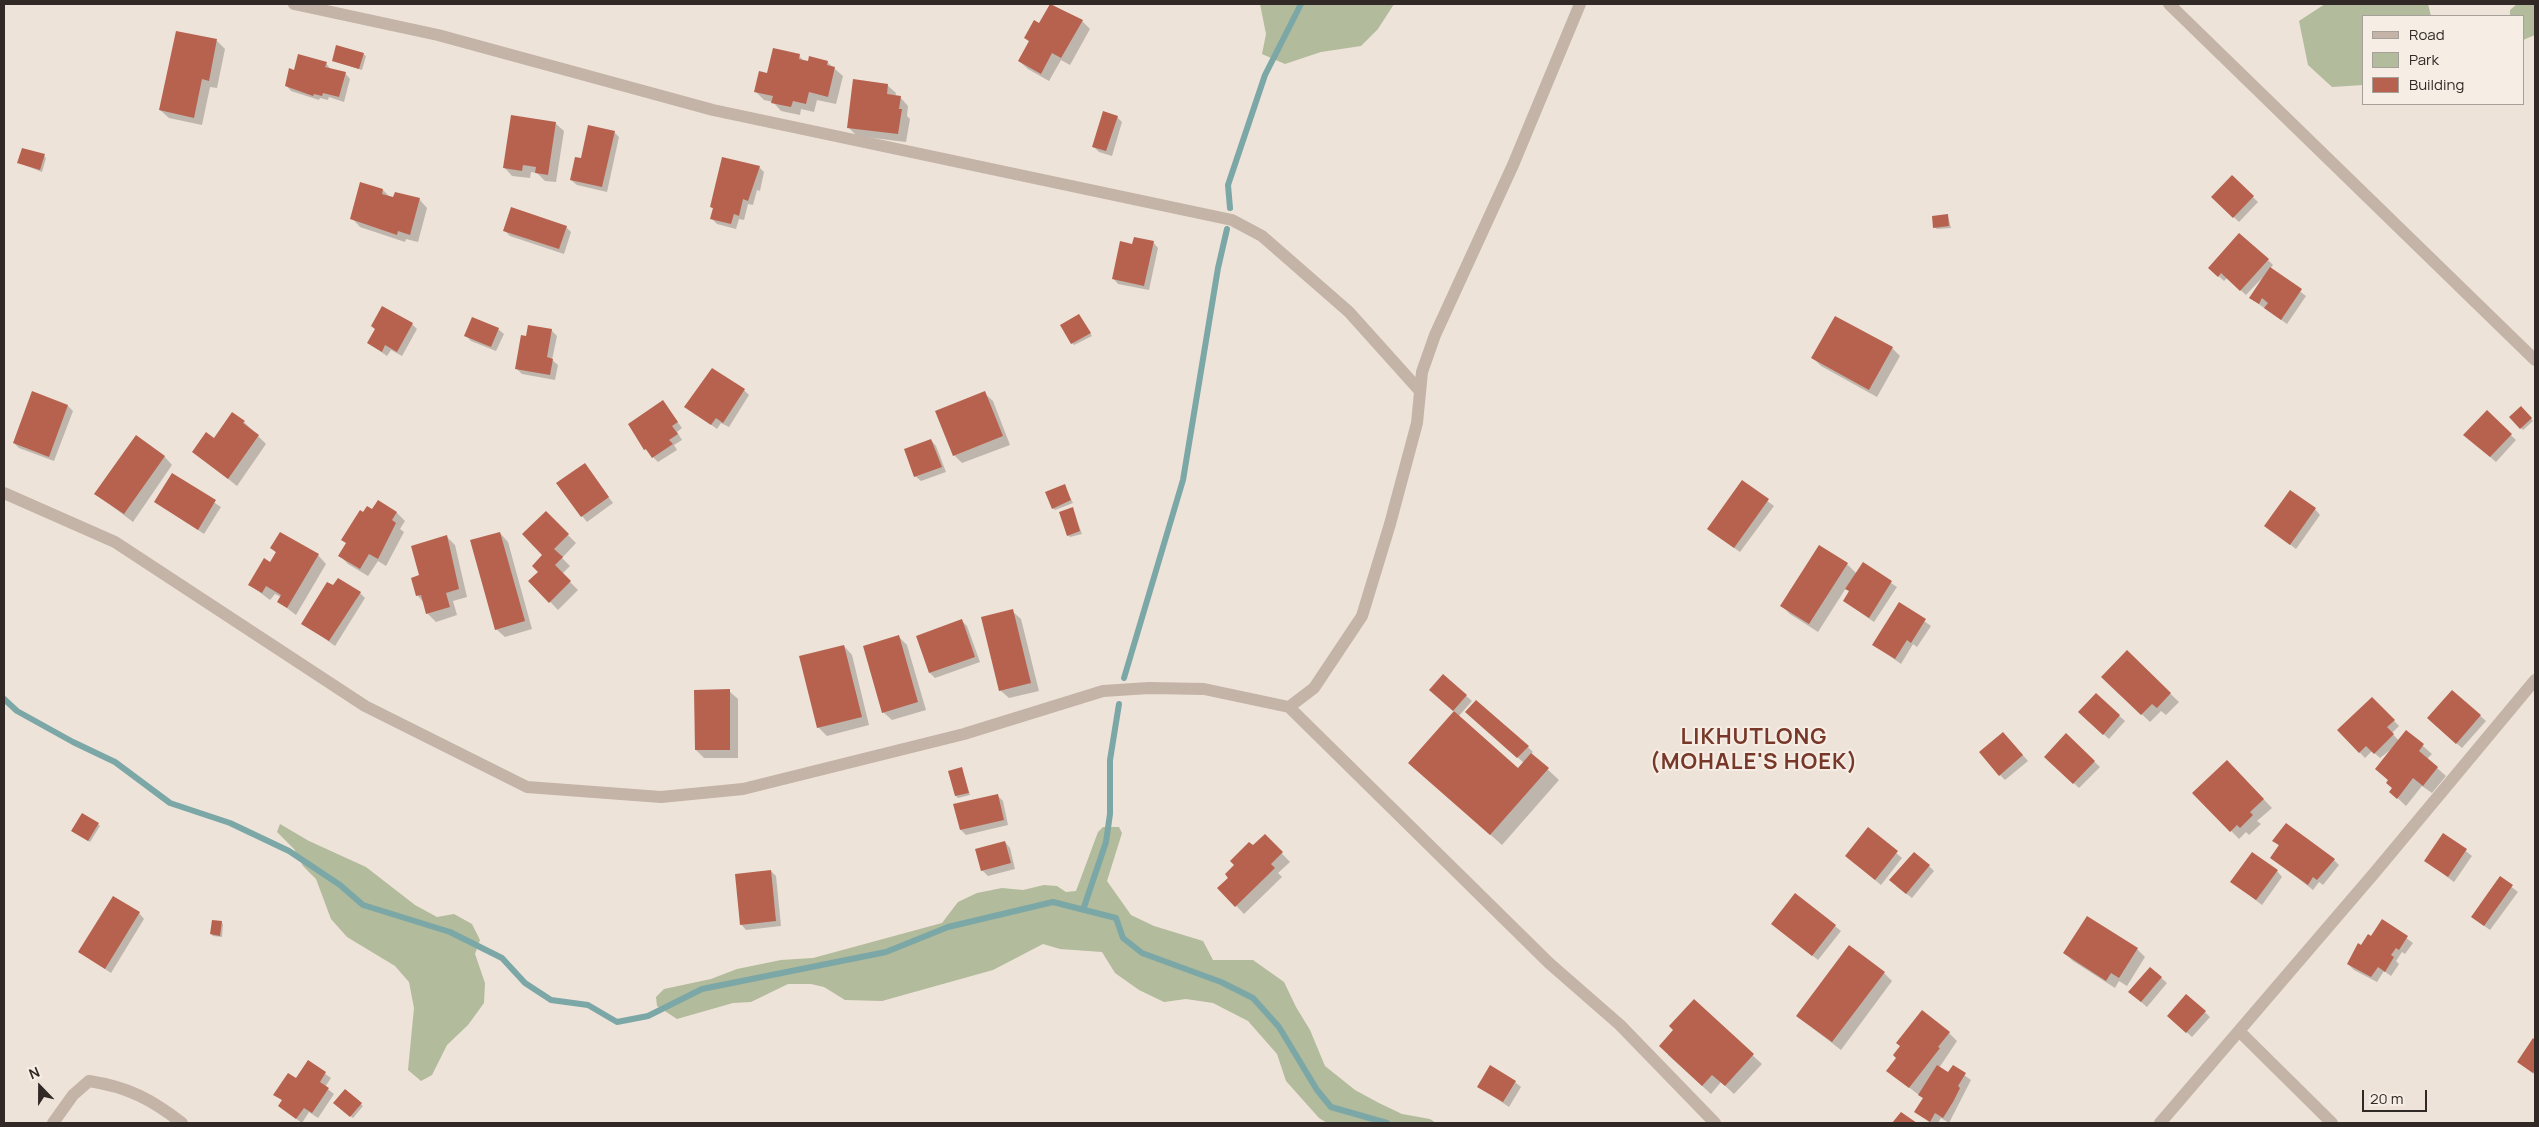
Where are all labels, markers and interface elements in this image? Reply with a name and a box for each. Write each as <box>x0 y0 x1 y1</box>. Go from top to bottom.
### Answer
legend <box>2362 15 2524 105</box>
text: Road <box>2409 24 2445 45</box>
text: Park <box>2409 49 2439 70</box>
text: Building <box>2409 74 2464 95</box>
district label: LIKHUTLONG (MOHALE'S HOEK) <box>1648 725 1860 776</box>
north arrow <box>15 1062 65 1112</box>
text: N <box>26 1062 42 1083</box>
scale bar <box>2364 1080 2429 1112</box>
text: 20 m <box>2370 1088 2403 1109</box>

